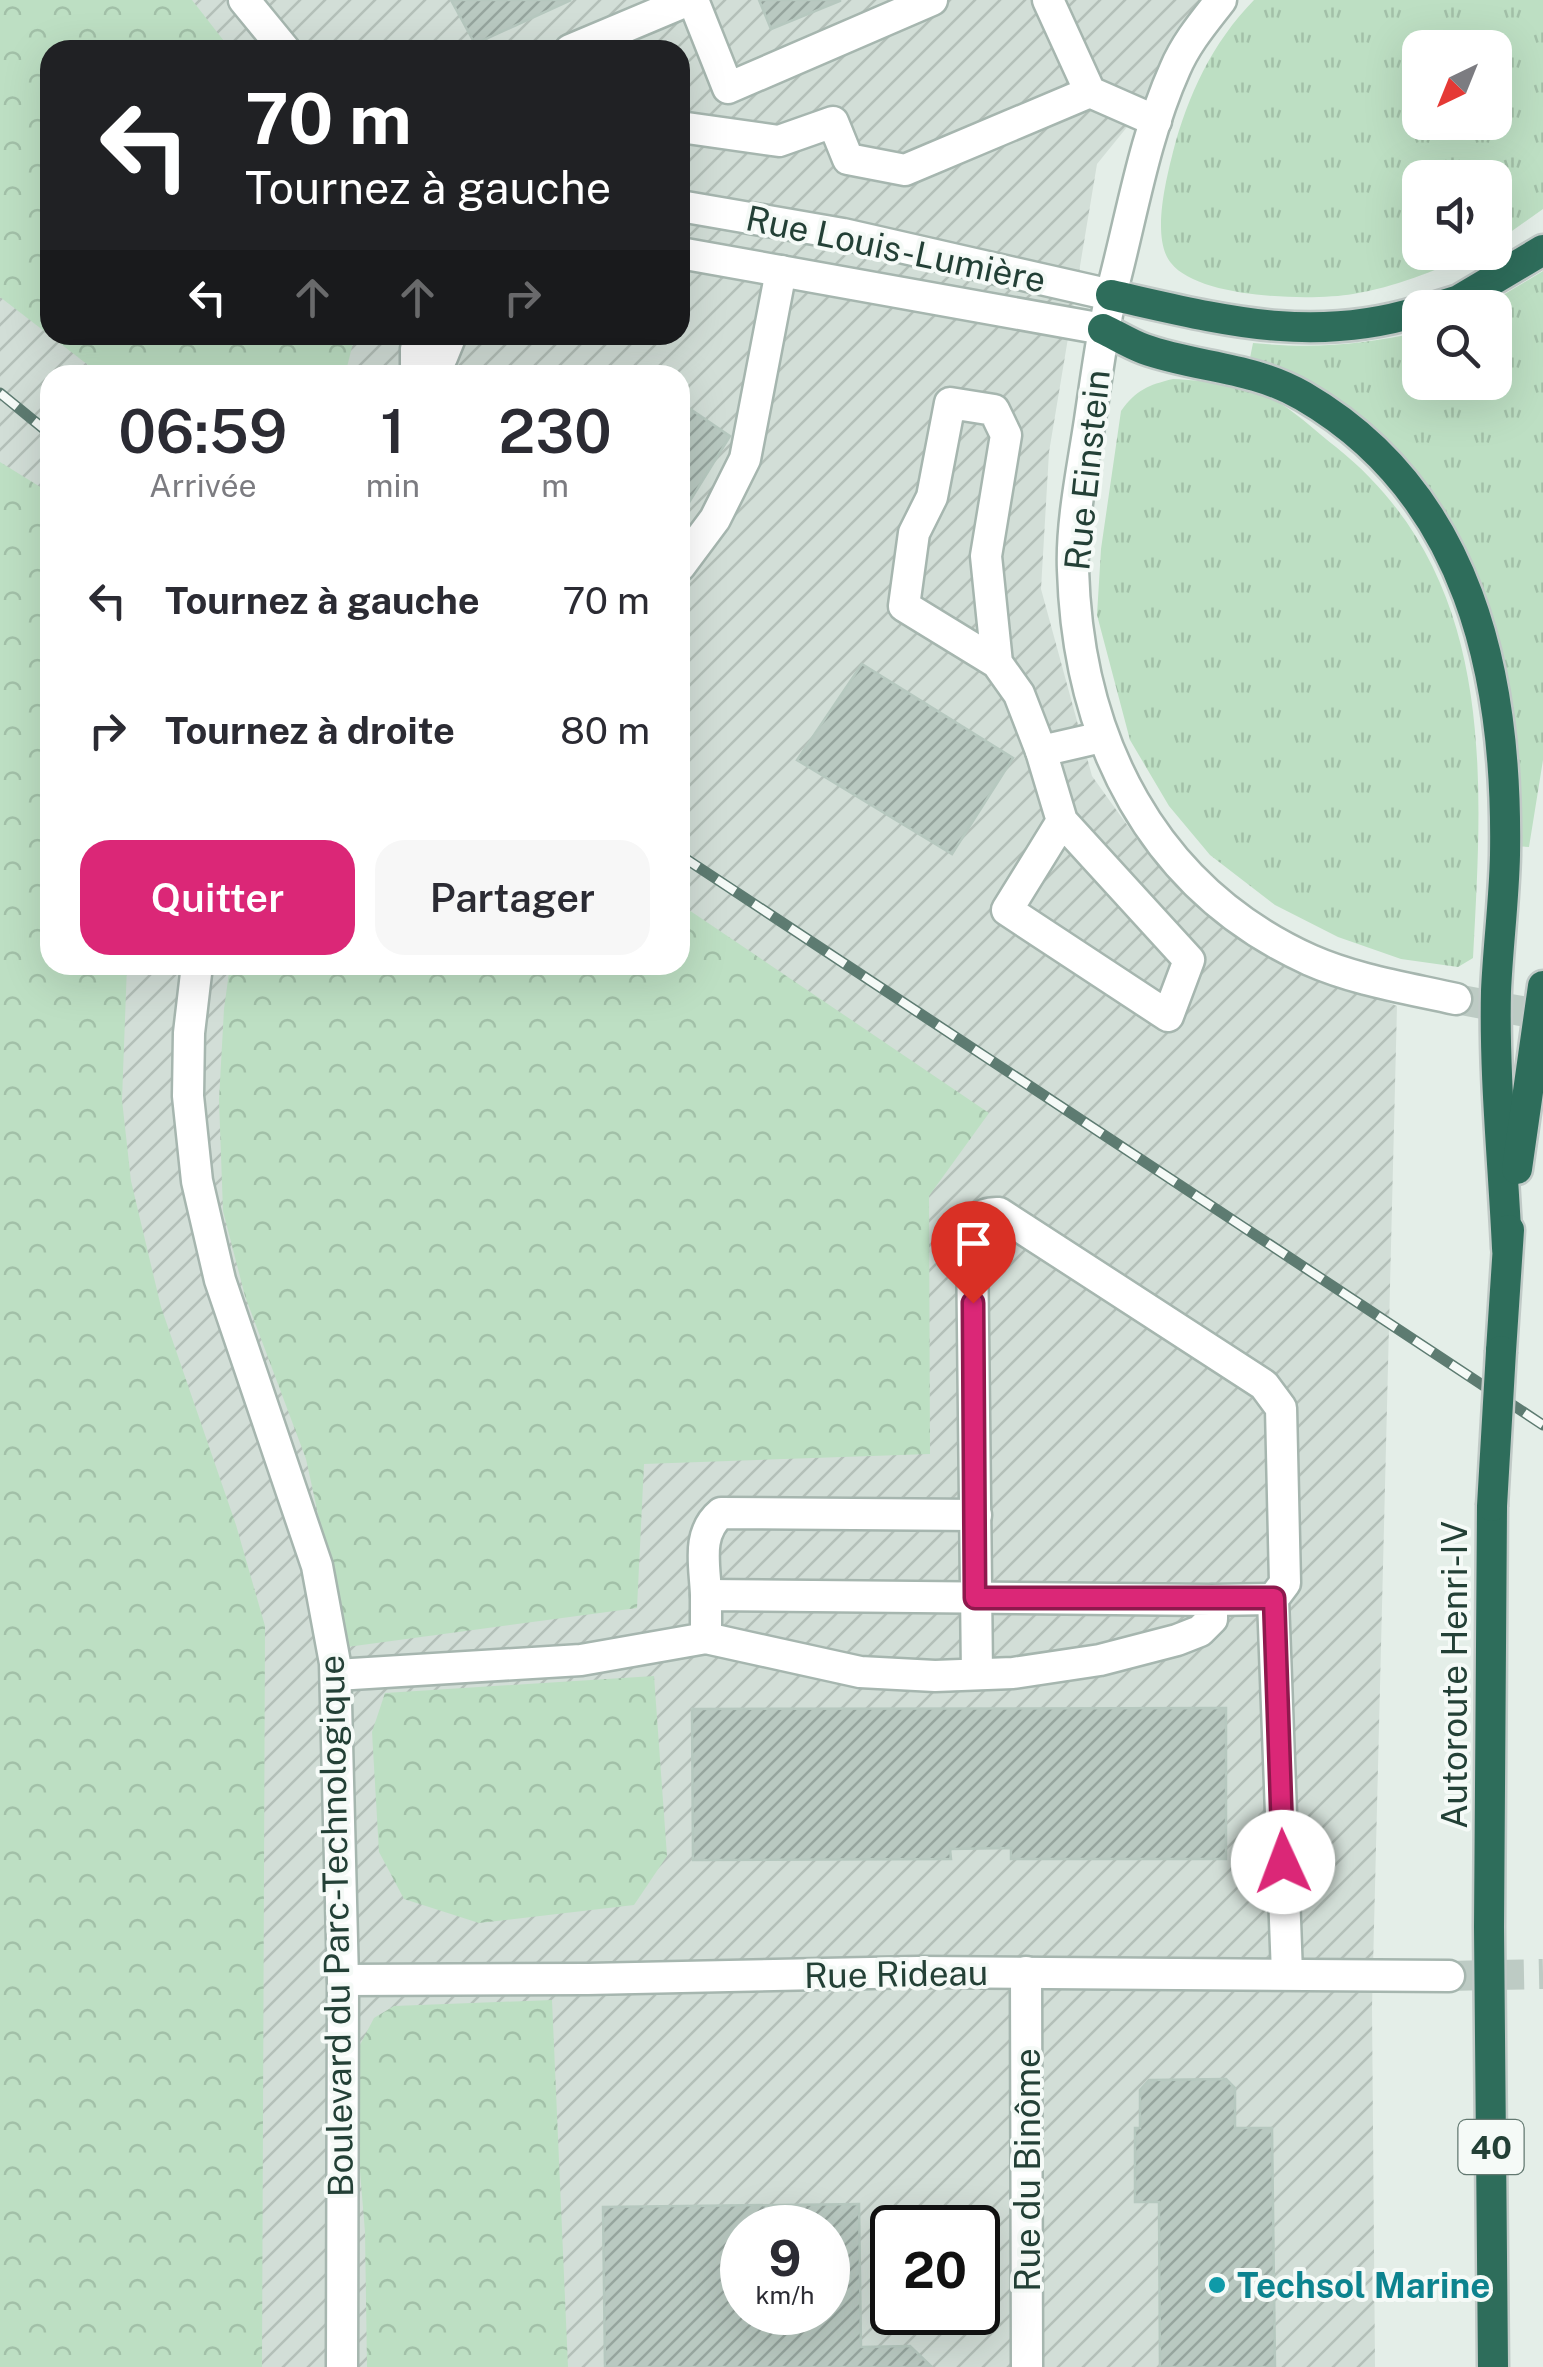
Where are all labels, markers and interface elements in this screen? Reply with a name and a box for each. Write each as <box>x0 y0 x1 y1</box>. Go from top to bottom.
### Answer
north arrow <box>1402 30 1512 140</box>
map controls <box>1402 30 1512 400</box>
text: 70 m <box>245 77 412 160</box>
icon: left <box>80 80 210 210</box>
button: sound <box>1402 160 1512 270</box>
text: Tournez à gauche <box>245 161 611 214</box>
street label: Rue Louis-Lumière <box>742 197 1050 301</box>
icon: left <box>180 270 235 325</box>
icon: ahead <box>285 270 340 325</box>
icon: ahead <box>390 270 445 325</box>
icon: right <box>495 270 550 325</box>
button: search <box>1402 290 1512 400</box>
street label: Rue Einstein <box>1056 368 1118 572</box>
text: 06:59 <box>118 396 287 467</box>
text: 1 <box>380 396 405 467</box>
text: 230 <box>498 396 612 467</box>
text: Arrivée <box>149 467 257 504</box>
text: min <box>366 467 420 504</box>
text: m <box>541 467 569 504</box>
icon: left <box>80 573 135 628</box>
text: Tournez à gauche <box>165 578 480 623</box>
text: 70 m <box>563 578 650 623</box>
icon: right <box>80 703 135 758</box>
text: Tournez à droite <box>165 708 455 753</box>
text: 80 m <box>560 708 650 753</box>
button: Quitter <box>80 840 355 955</box>
button: Partager <box>375 840 650 955</box>
pin <box>931 1201 1016 1304</box>
icon: arrive <box>946 1216 1001 1271</box>
street label: Autoroute Henri-IV <box>1434 1521 1475 1829</box>
street label: Boulevard du Parc-Technologique <box>311 1654 361 2198</box>
position arrow <box>1231 1810 1335 1914</box>
street label: Rue Rideau <box>804 1952 988 1996</box>
street label: Rue du Binôme <box>1007 2048 1048 2292</box>
road number: 40 <box>1458 2120 1524 2174</box>
speed limit sign: 20 <box>870 2205 1000 2335</box>
text: 9 <box>769 2228 801 2287</box>
place label: Techsol Marine <box>1237 2265 1490 2306</box>
marker: Techsol Marine <box>1206 2274 1228 2296</box>
text: km/h <box>756 2280 814 2310</box>

